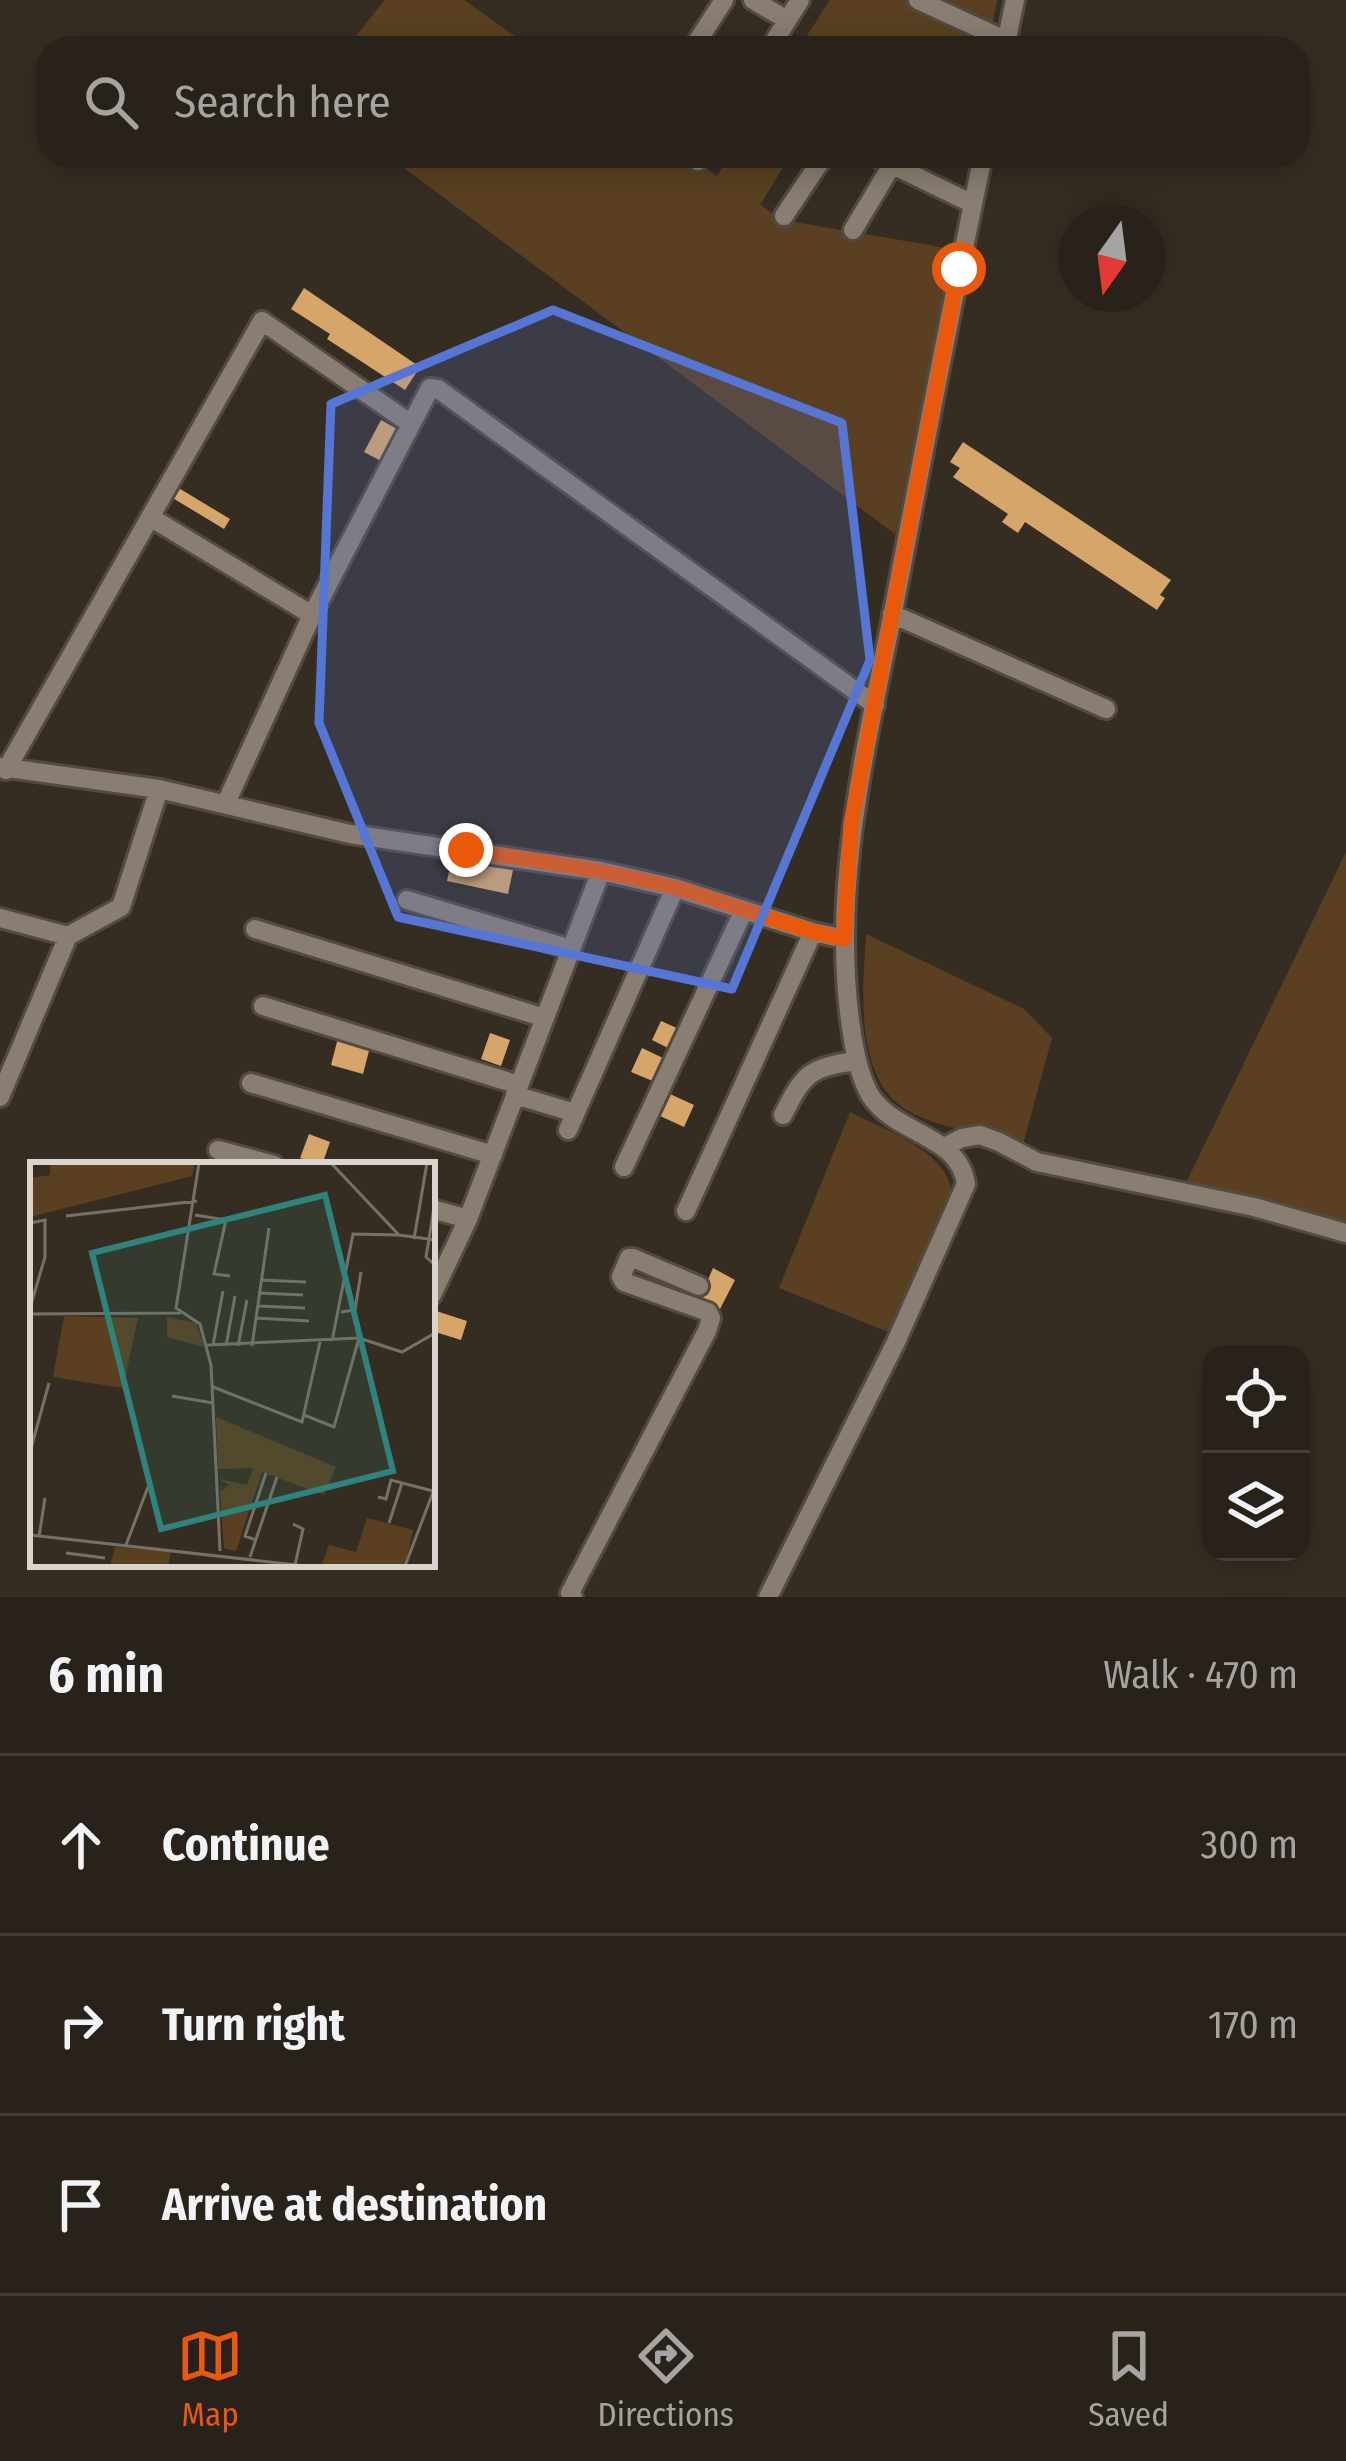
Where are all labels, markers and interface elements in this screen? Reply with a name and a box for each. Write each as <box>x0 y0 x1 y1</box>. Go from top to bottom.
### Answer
search box <box>36 36 1310 168</box>
icon: search <box>78 69 144 135</box>
text: Search here <box>174 75 391 129</box>
north arrow <box>1058 204 1166 312</box>
route start <box>932 242 986 296</box>
route end <box>439 823 493 877</box>
inset map <box>30 1162 435 1567</box>
map controls <box>1202 1345 1310 1561</box>
button: locate <box>1202 1345 1310 1453</box>
button: layers <box>1202 1453 1310 1561</box>
text: 6 min <box>48 1644 164 1706</box>
text: Walk · 470 m <box>1103 1652 1298 1698</box>
icon: ahead <box>48 1812 114 1878</box>
text: Continue <box>162 1818 330 1872</box>
text: 300 m <box>1201 1822 1298 1868</box>
icon: right <box>48 1992 114 2058</box>
text: Turn right <box>162 1998 345 2052</box>
text: 170 m <box>1208 2002 1298 2048</box>
icon: arrive <box>48 2172 114 2238</box>
text: Arrive at destination <box>162 2178 547 2232</box>
tab: Map <box>177 2323 243 2435</box>
tab: Directions <box>597 2323 734 2435</box>
tab: Saved <box>1088 2323 1169 2435</box>

